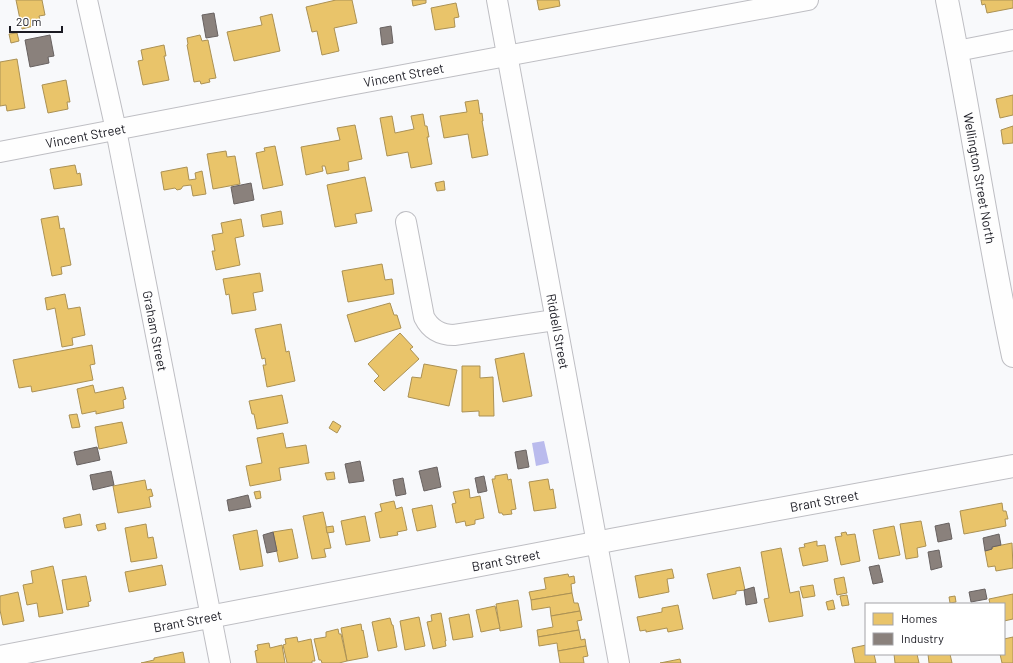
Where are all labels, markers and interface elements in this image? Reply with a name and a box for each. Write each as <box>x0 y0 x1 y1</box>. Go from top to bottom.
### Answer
scale bar <box>10 8 62 34</box>
text: 20 m <box>16 14 42 28</box>
street label: Vincent Street <box>362 60 445 90</box>
street label: Wellington Street North <box>960 111 999 245</box>
street label: Vincent Street <box>44 120 127 151</box>
street label: Graham Street <box>140 289 171 373</box>
street label: Riddell Street <box>543 292 573 371</box>
street label: Brant Street <box>789 487 860 515</box>
street label: Brant Street <box>470 546 541 574</box>
legend <box>865 603 1005 655</box>
street label: Brant Street <box>152 607 223 635</box>
text: Homes <box>901 611 938 625</box>
text: Industry <box>901 631 944 645</box>

